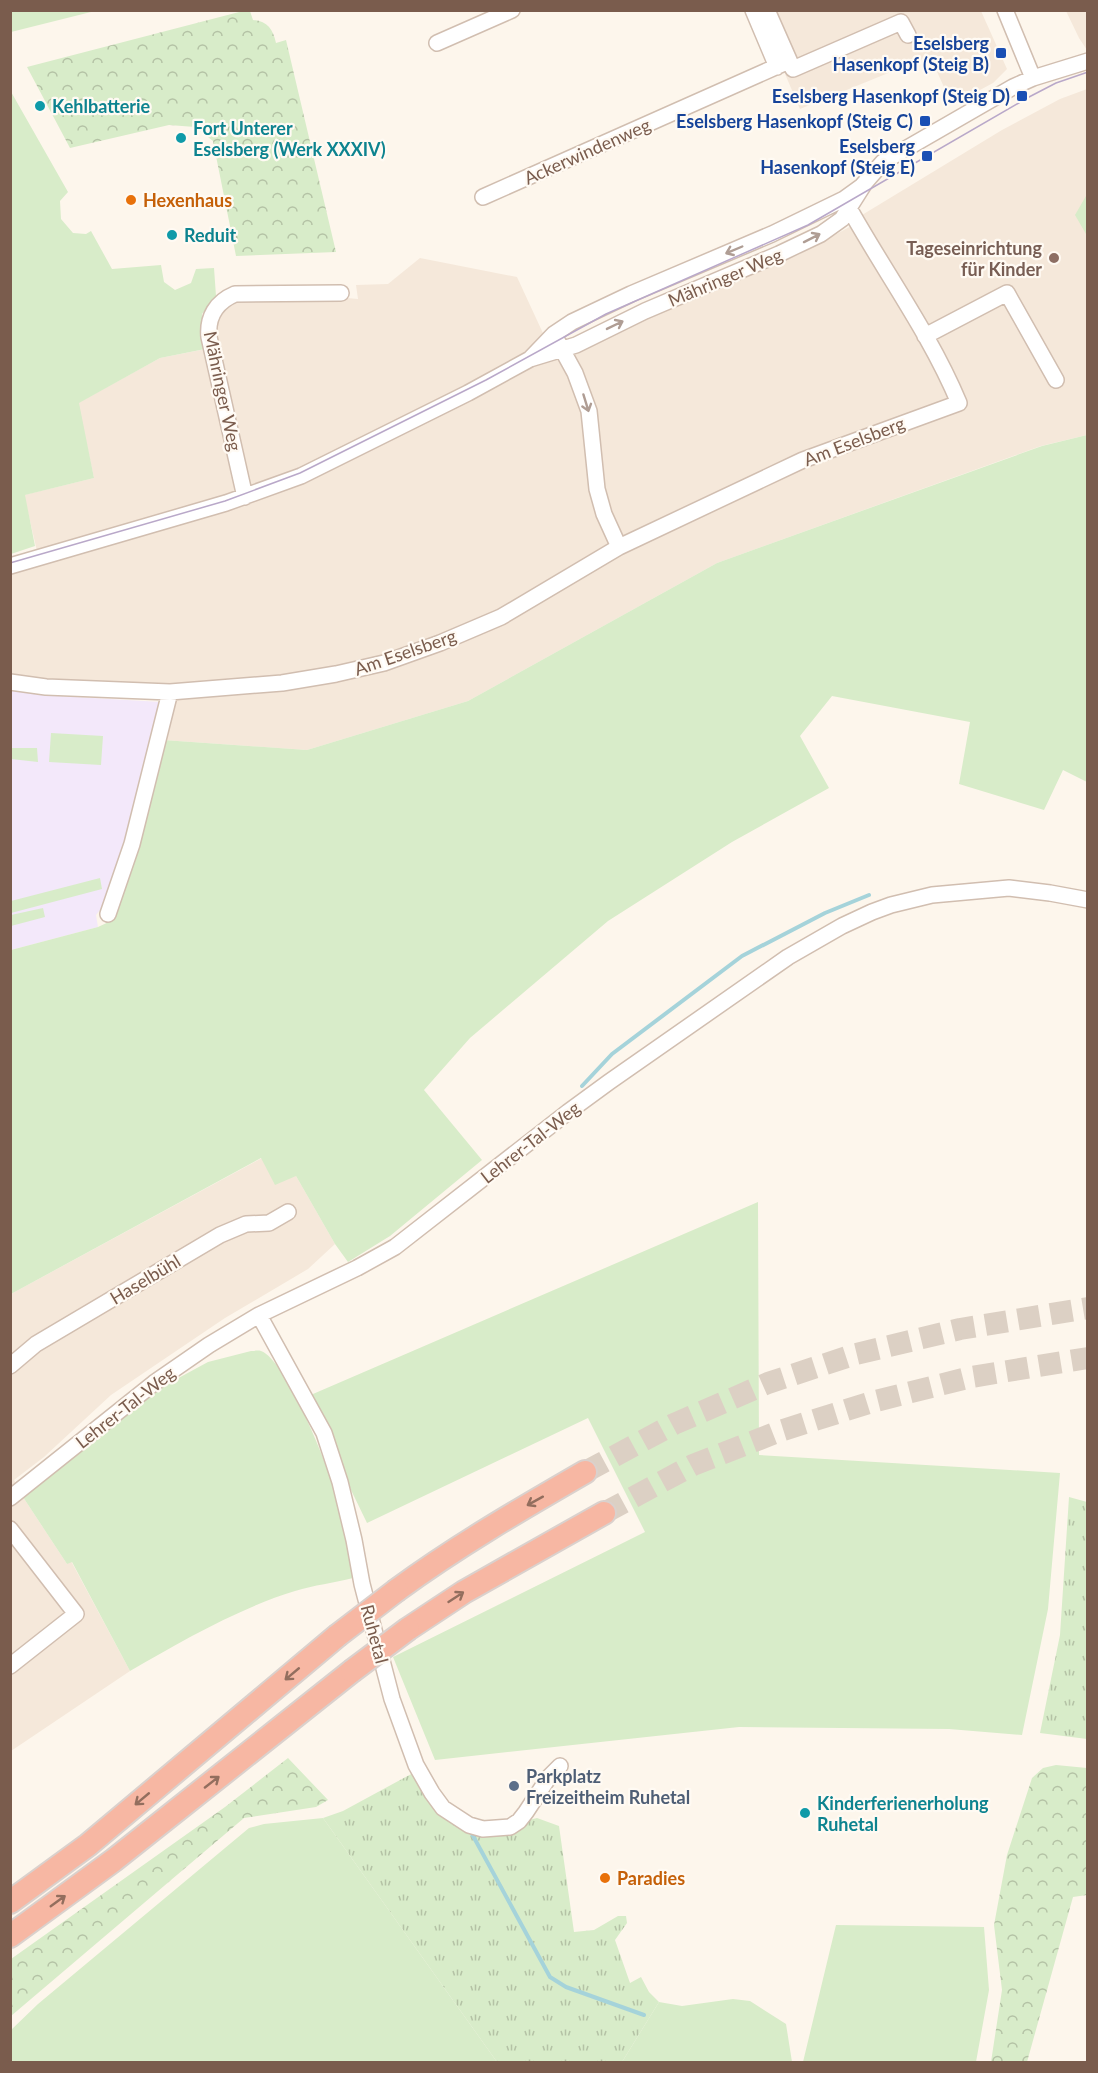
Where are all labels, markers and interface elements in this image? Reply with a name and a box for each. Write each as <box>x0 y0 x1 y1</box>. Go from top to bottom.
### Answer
place label: Eselsberg Hasenkopf (Steig B) <box>833 32 989 75</box>
marker: Eselsberg Hasenkopf (Steig B) <box>994 46 1008 60</box>
place label: Eselsberg Hasenkopf (Steig D) <box>772 85 1010 107</box>
marker: Eselsberg Hasenkopf (Steig D) <box>1015 89 1029 103</box>
place label: Kehlbatterie <box>52 95 151 117</box>
marker: Kehlbatterie <box>33 99 47 113</box>
place label: Eselsberg Hasenkopf (Steig C) <box>676 110 913 132</box>
street label: Ackerwindenweg <box>520 113 654 189</box>
marker: Eselsberg Hasenkopf (Steig C) <box>918 114 932 128</box>
place label: Fort Unterer Eselsberg (Werk XXXIV) <box>193 117 386 160</box>
marker: Fort Unterer Eselsberg (Werk XXXIV) <box>174 131 188 145</box>
place label: Eselsberg Hasenkopf (Steig E) <box>760 135 915 178</box>
marker: Eselsberg Hasenkopf (Steig E) <box>920 149 934 163</box>
place label: Hexenhaus <box>143 189 232 211</box>
marker: Hexenhaus <box>124 193 138 207</box>
place label: Reduit <box>184 224 237 246</box>
marker: Reduit <box>165 228 179 242</box>
one-way arrow <box>803 232 821 244</box>
place label: Tageseinrichtung für Kinder <box>906 237 1042 280</box>
street label: Mähringer Weg <box>665 243 785 311</box>
one-way arrow <box>726 245 744 256</box>
marker: Tageseinrichtung für Kinder <box>1047 251 1061 265</box>
one-way arrow <box>605 319 623 331</box>
street label: Mähringer Weg <box>200 329 246 453</box>
one-way arrow <box>581 393 592 412</box>
street label: Am Eselsberg <box>800 412 908 470</box>
street label: Am Eselsberg <box>351 624 459 680</box>
street label: Lehrer-Tal-Weg <box>476 1096 584 1188</box>
street label: Haselbühl <box>106 1249 184 1309</box>
street label: Lehrer-Tal-Weg <box>71 1361 179 1453</box>
one-way arrow <box>526 1496 544 1507</box>
one-way arrow <box>448 1591 464 1603</box>
street label: Ruhetal <box>357 1602 393 1666</box>
one-way arrow <box>285 1667 300 1681</box>
place label: Parkplatz Freizeitheim Ruhetal <box>526 1765 690 1808</box>
one-way arrow <box>204 1775 220 1788</box>
marker: Parkplatz Freizeitheim Ruhetal <box>507 1779 521 1793</box>
one-way arrow <box>135 1792 150 1806</box>
place label: Kinderferienerholung Ruhetal <box>817 1792 989 1835</box>
marker: Kinderferienerholung Ruhetal <box>798 1806 812 1820</box>
place label: Paradies <box>617 1867 685 1889</box>
marker: Paradies <box>598 1871 612 1885</box>
one-way arrow <box>49 1895 65 1907</box>

